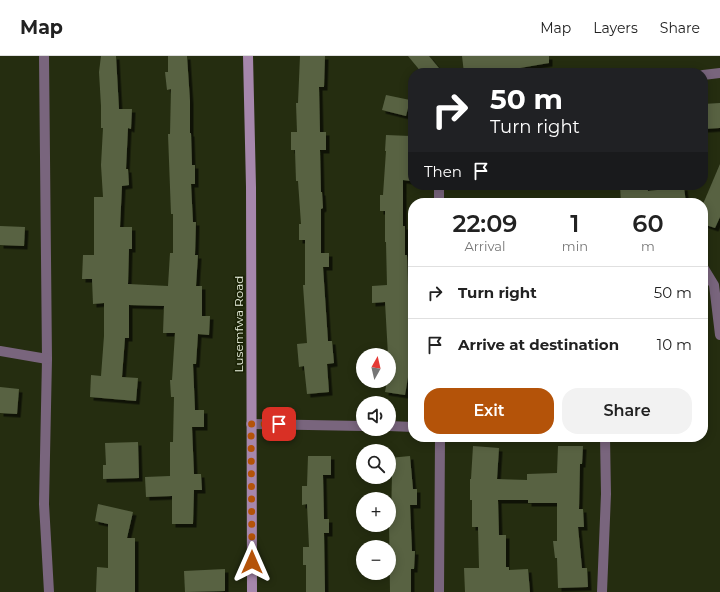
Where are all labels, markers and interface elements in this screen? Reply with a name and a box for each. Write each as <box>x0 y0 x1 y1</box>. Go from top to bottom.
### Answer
text: Map <box>20 16 63 39</box>
text: Map <box>540 19 571 37</box>
text: Layers <box>593 19 638 37</box>
text: Share <box>660 19 700 37</box>
text: 50 m <box>490 82 563 116</box>
icon: right <box>424 84 476 136</box>
text: Turn right <box>490 116 580 138</box>
icon: arrive <box>470 160 492 182</box>
text: Then <box>424 162 462 181</box>
text: 22:09 <box>452 209 517 238</box>
text: 1 <box>570 209 579 238</box>
text: 60 <box>632 209 664 238</box>
text: Arrival <box>464 238 505 254</box>
text: min <box>562 238 588 254</box>
text: m <box>641 238 655 254</box>
street label: Lusemfwa Road <box>231 276 246 372</box>
icon: right <box>424 282 446 304</box>
text: Turn right <box>458 283 537 302</box>
text: 50 m <box>654 283 692 302</box>
icon: arrive <box>424 334 446 356</box>
text: Arrive at destination <box>458 335 619 354</box>
text: 10 m <box>657 335 692 354</box>
north arrow <box>356 348 396 388</box>
map controls <box>356 348 396 580</box>
button: Exit <box>424 388 554 434</box>
button: Share <box>562 388 692 434</box>
button: sound <box>356 396 396 436</box>
pin <box>262 407 296 441</box>
icon: arrive <box>268 413 290 435</box>
button: search <box>356 444 396 484</box>
button: + <box>356 492 396 532</box>
button: − <box>356 540 396 580</box>
position arrow <box>231 541 273 583</box>

